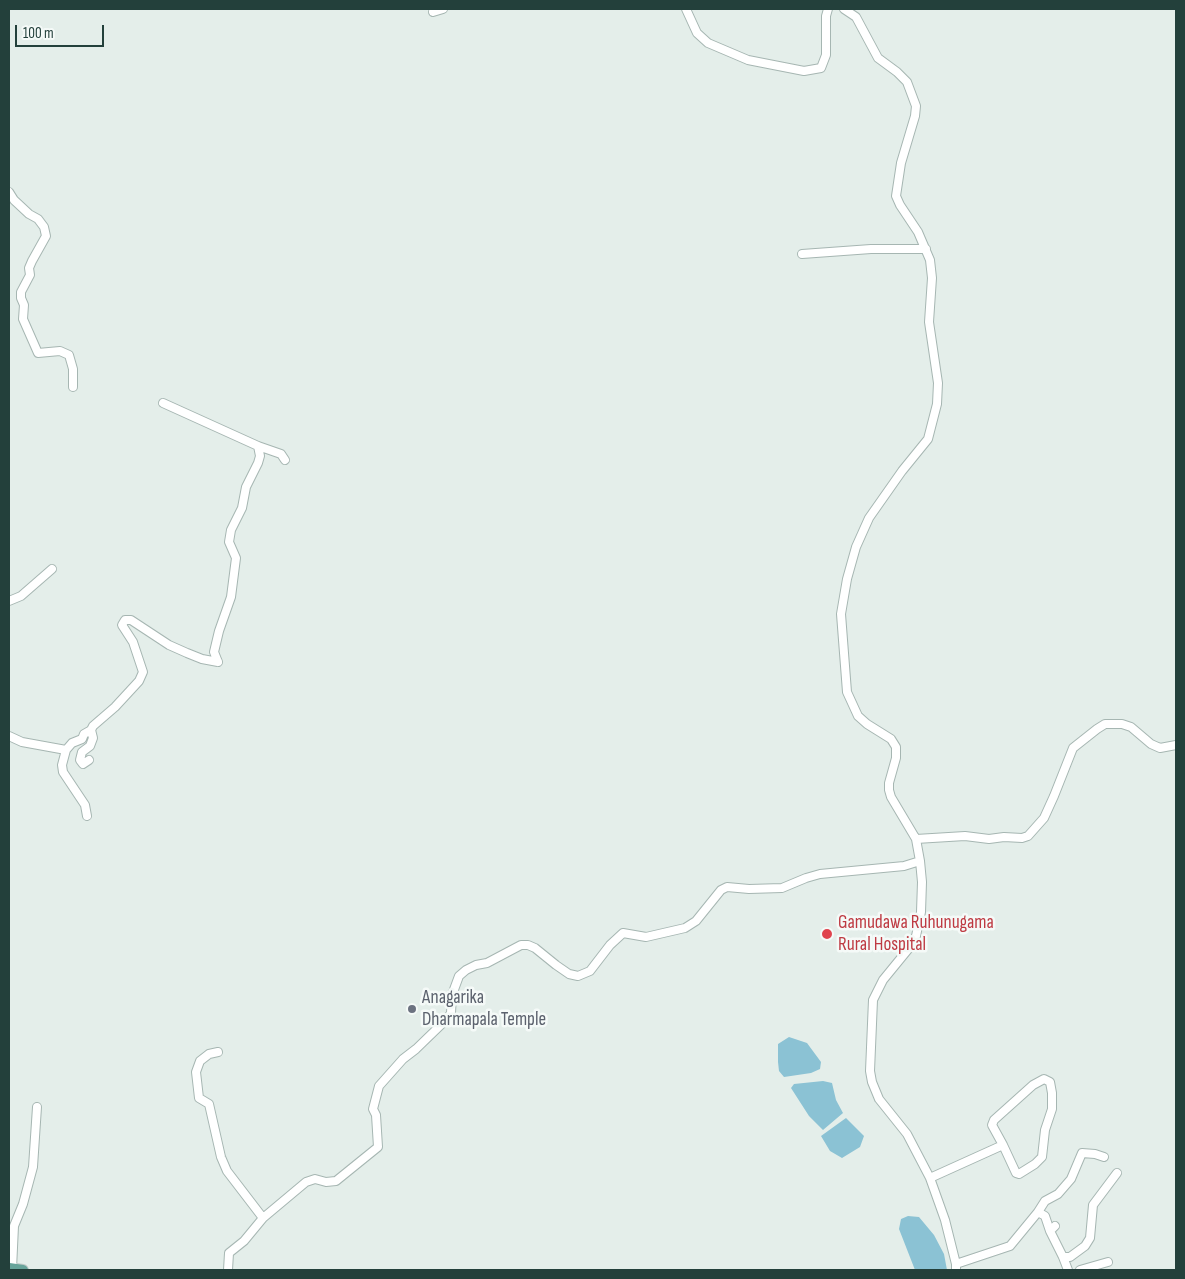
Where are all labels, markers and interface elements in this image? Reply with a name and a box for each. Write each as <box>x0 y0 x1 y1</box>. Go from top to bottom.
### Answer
scale bar <box>18 15 106 47</box>
text: 100 m <box>23 24 54 43</box>
place label: Gamudawa Ruhunugama Rural Hospital <box>838 912 994 956</box>
marker: Gamudawa Ruhunugama Rural Hospital <box>820 927 834 941</box>
place label: Anagarika Dharmapala Temple <box>422 987 546 1031</box>
marker: Anagarika Dharmapala Temple <box>406 1003 418 1015</box>

